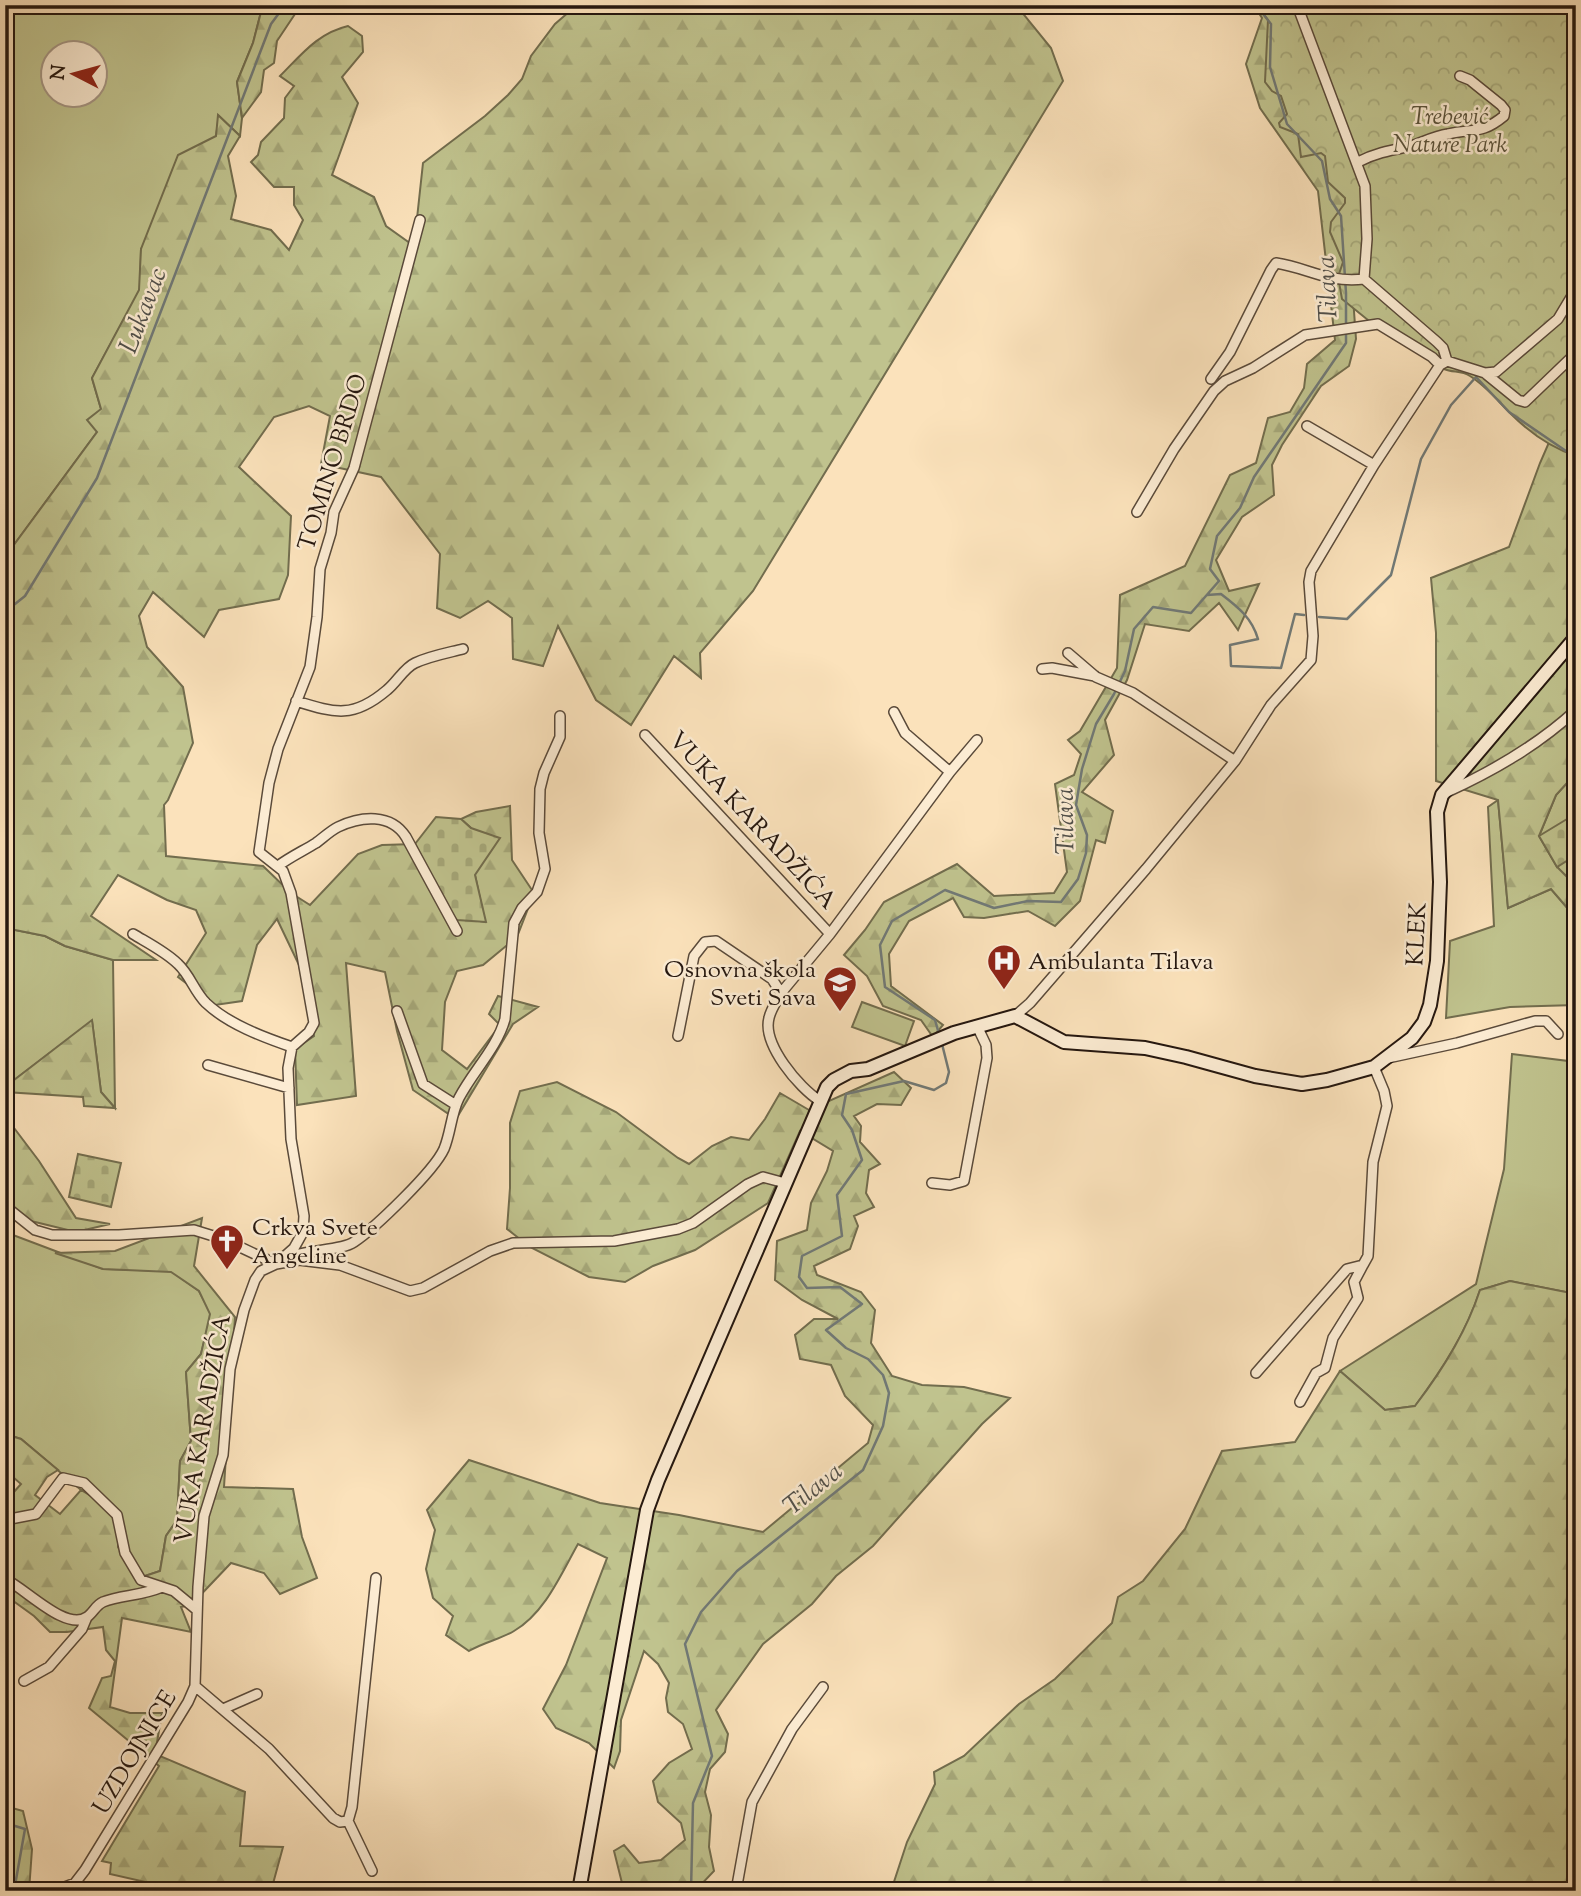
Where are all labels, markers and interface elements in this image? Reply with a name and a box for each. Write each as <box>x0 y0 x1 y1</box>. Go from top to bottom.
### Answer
north arrow <box>38 38 108 108</box>
text: N <box>45 64 74 81</box>
park label: Trebević Nature Park <box>1393 101 1507 163</box>
water label: Tilava <box>1308 255 1349 323</box>
water label: Lukavac <box>111 262 178 359</box>
street label: TOMINO BRDO <box>291 370 377 555</box>
street label: VUKA KARADŽIĆA <box>660 725 844 918</box>
water label: Tilava <box>1047 787 1086 855</box>
street label: KLEK <box>1399 901 1437 967</box>
hospital icon: Ambulanta Tilava <box>985 942 1023 991</box>
place label: Ambulanta Tilava <box>1028 946 1214 980</box>
place label: Osnovna škola Sveti Sava <box>664 954 816 1016</box>
school or university icon: Osnovna škola Sveti Sava <box>821 964 859 1013</box>
place label: Crkva Svete Angeline <box>252 1212 378 1274</box>
church icon: Crkva Svete Angeline <box>208 1222 246 1271</box>
street label: VUKA KARADŽIĆA <box>167 1311 241 1547</box>
water label: Tilava <box>776 1455 851 1525</box>
street label: UZDOJNICE <box>85 1684 187 1822</box>

